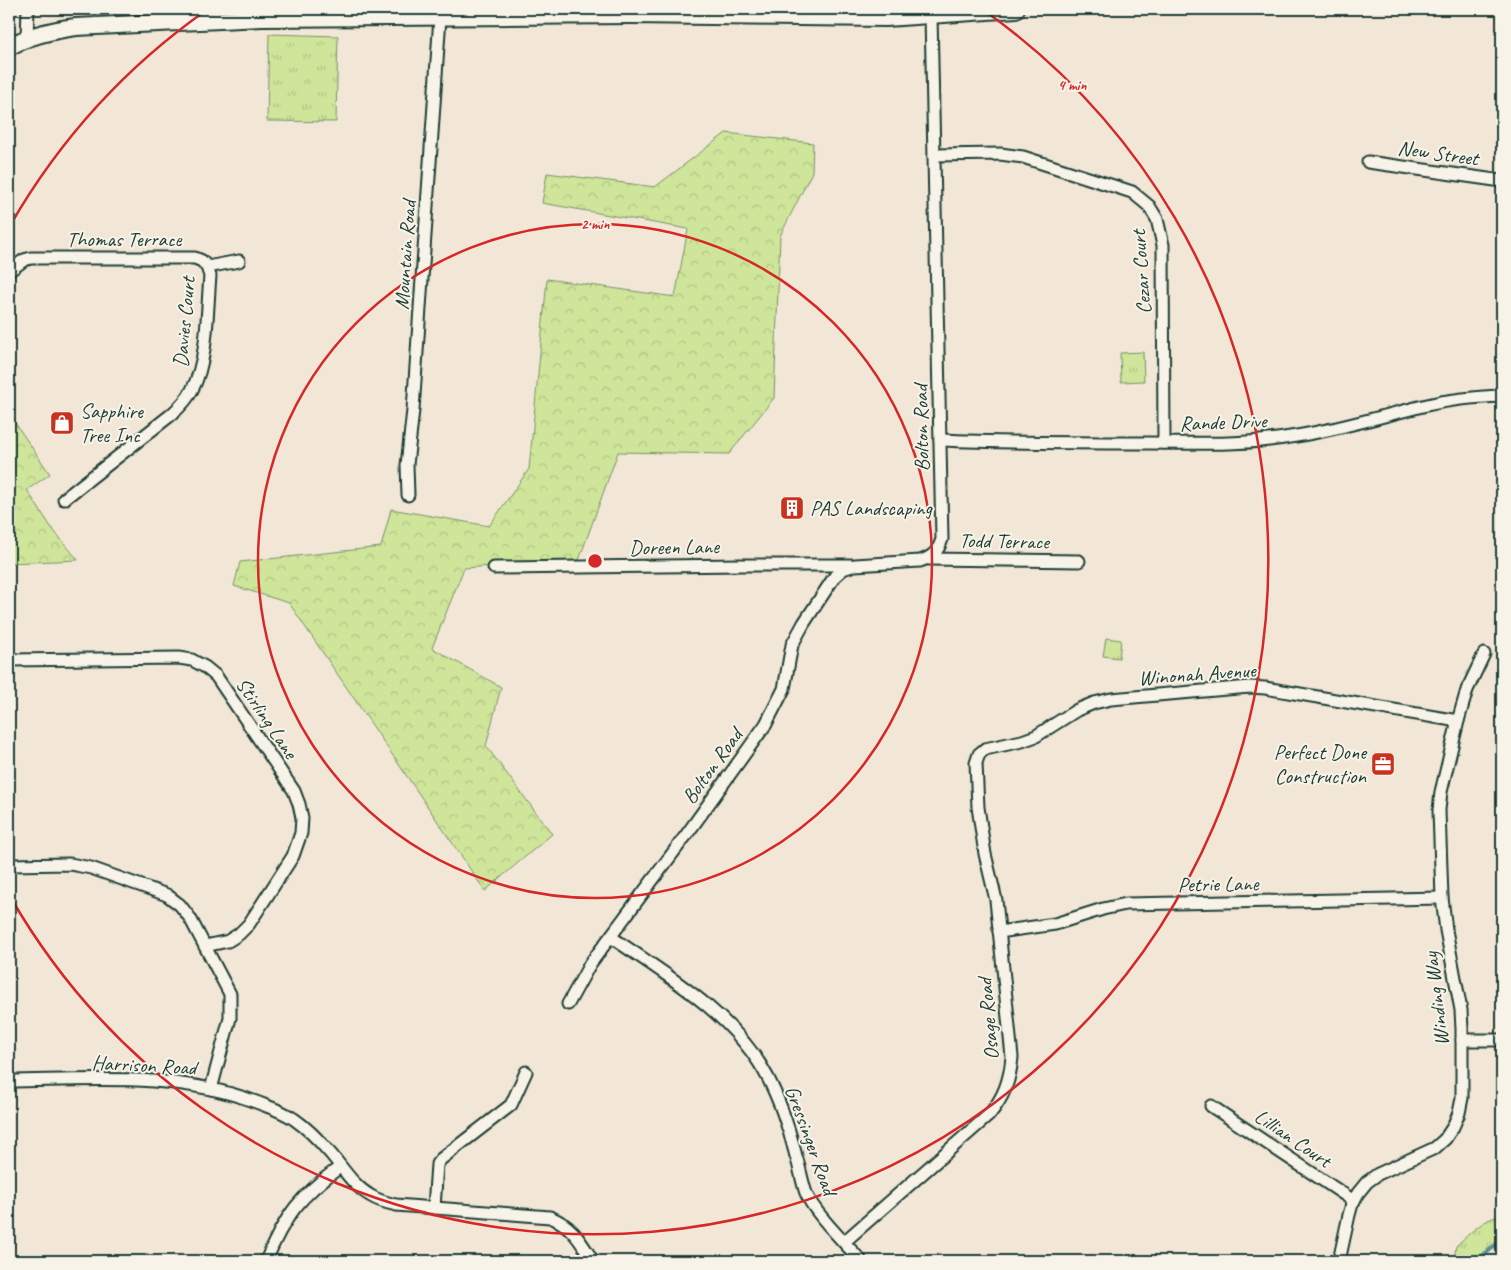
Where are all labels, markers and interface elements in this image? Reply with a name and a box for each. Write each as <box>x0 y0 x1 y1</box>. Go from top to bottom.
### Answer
text: 4 min <box>1058 76 1087 95</box>
street label: New Street <box>1396 134 1482 172</box>
street label: Mountain Road <box>388 196 422 310</box>
text: 2 min <box>581 215 610 234</box>
street label: Thomas Terrace <box>67 226 183 252</box>
street label: Cezar Court <box>1125 227 1157 315</box>
street label: Davies Court <box>167 274 201 368</box>
street label: Bolton Road <box>907 381 935 472</box>
place label: Sapphire Tree Inc <box>80 398 144 448</box>
street label: Rande Drive <box>1179 407 1269 437</box>
shop icon: Sapphire Tree Inc <box>49 410 75 436</box>
building icon: PAS Landscaping <box>779 495 805 521</box>
place label: PAS Landscaping <box>810 495 933 521</box>
street label: Todd Terrace <box>959 527 1051 555</box>
street label: Doreen Lane <box>629 533 720 561</box>
centre of rings <box>586 552 604 570</box>
street label: Winonah Avenue <box>1137 657 1258 691</box>
street label: Stirling Lane <box>230 672 305 765</box>
street label: Bolton Road <box>676 720 750 809</box>
place label: Perfect Done Construction <box>1274 739 1368 789</box>
office icon: Perfect Done Construction <box>1370 751 1396 777</box>
street label: Petrie Lane <box>1177 870 1260 898</box>
street label: Winding Way <box>1417 949 1455 1047</box>
street label: Osage Road <box>971 974 1005 1061</box>
street label: Harrison Road <box>91 1049 201 1081</box>
street label: Gressinger Road <box>779 1082 844 1202</box>
street label: Lillian Court <box>1250 1103 1338 1174</box>

